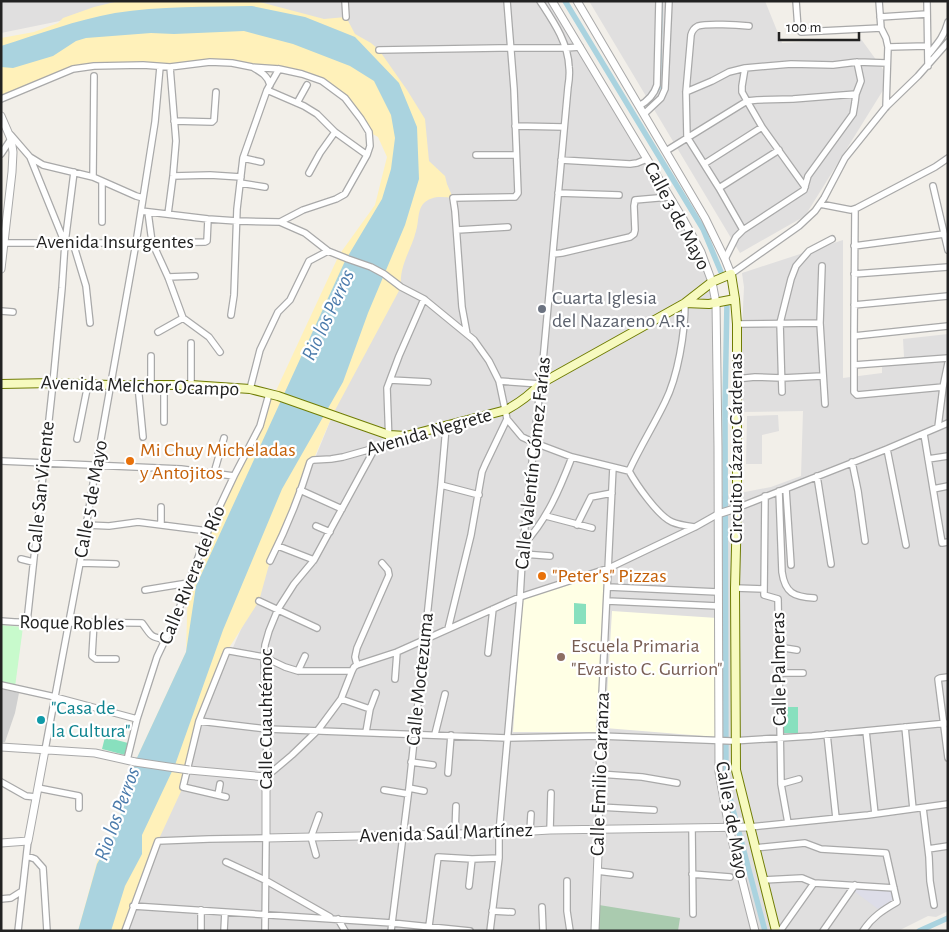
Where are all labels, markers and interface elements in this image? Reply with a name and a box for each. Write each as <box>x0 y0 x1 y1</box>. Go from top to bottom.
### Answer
scale bar <box>779 10 859 42</box>
text: 100 m <box>786 20 821 35</box>
street label: Calle 3 de Mayo <box>640 159 714 273</box>
street label: Avenida Insurgentes <box>36 232 194 252</box>
water label: Rio los Perros <box>298 266 358 364</box>
place label: Cuarta Iglesia del Nazareno A.R. <box>552 288 691 331</box>
marker: Cuarta Iglesia del Nazareno A.R. <box>536 303 548 315</box>
street label: Circuito Lázaro Cárdenas <box>726 353 746 543</box>
street label: Calle Valentín Gómez Farías <box>512 356 554 570</box>
street label: Avenida Melchor Ocampo <box>40 373 240 399</box>
street label: Avenida Negrete <box>364 405 494 459</box>
street label: Calle San Vicente <box>24 420 58 554</box>
street label: Calle 5 de Mayo <box>71 439 111 559</box>
place label: Mi Chuy Micheladas y Antojitos <box>139 440 296 483</box>
marker: Mi Chuy Micheladas y Antojitos <box>124 455 136 467</box>
street label: Calle Rivera del Río <box>155 503 229 647</box>
place label: "Peter's" Pizzas <box>552 566 667 586</box>
marker: "Peter's" Pizzas <box>536 570 548 582</box>
street label: Calle Moctezuma <box>403 611 437 747</box>
street label: Roque Robles <box>19 612 125 634</box>
street label: Calle Palmeras <box>768 612 790 726</box>
place label: Escuela Primaria "Evaristo C. Gurrion" <box>571 636 723 679</box>
street label: Calle Cuauhtémoc <box>256 648 276 790</box>
marker: Escuela Primaria "Evaristo C. Gurrion" <box>555 651 567 663</box>
street label: Calle Emilio Carranza <box>587 692 613 856</box>
place label: "Casa de la Cultura" <box>51 698 131 741</box>
marker: "Casa de la Cultura" <box>35 714 47 726</box>
street label: Calle 3 de Mayo <box>712 760 752 880</box>
water label: Rio los Perros <box>90 764 144 863</box>
street label: Avenida Saúl Martínez <box>359 820 533 846</box>

